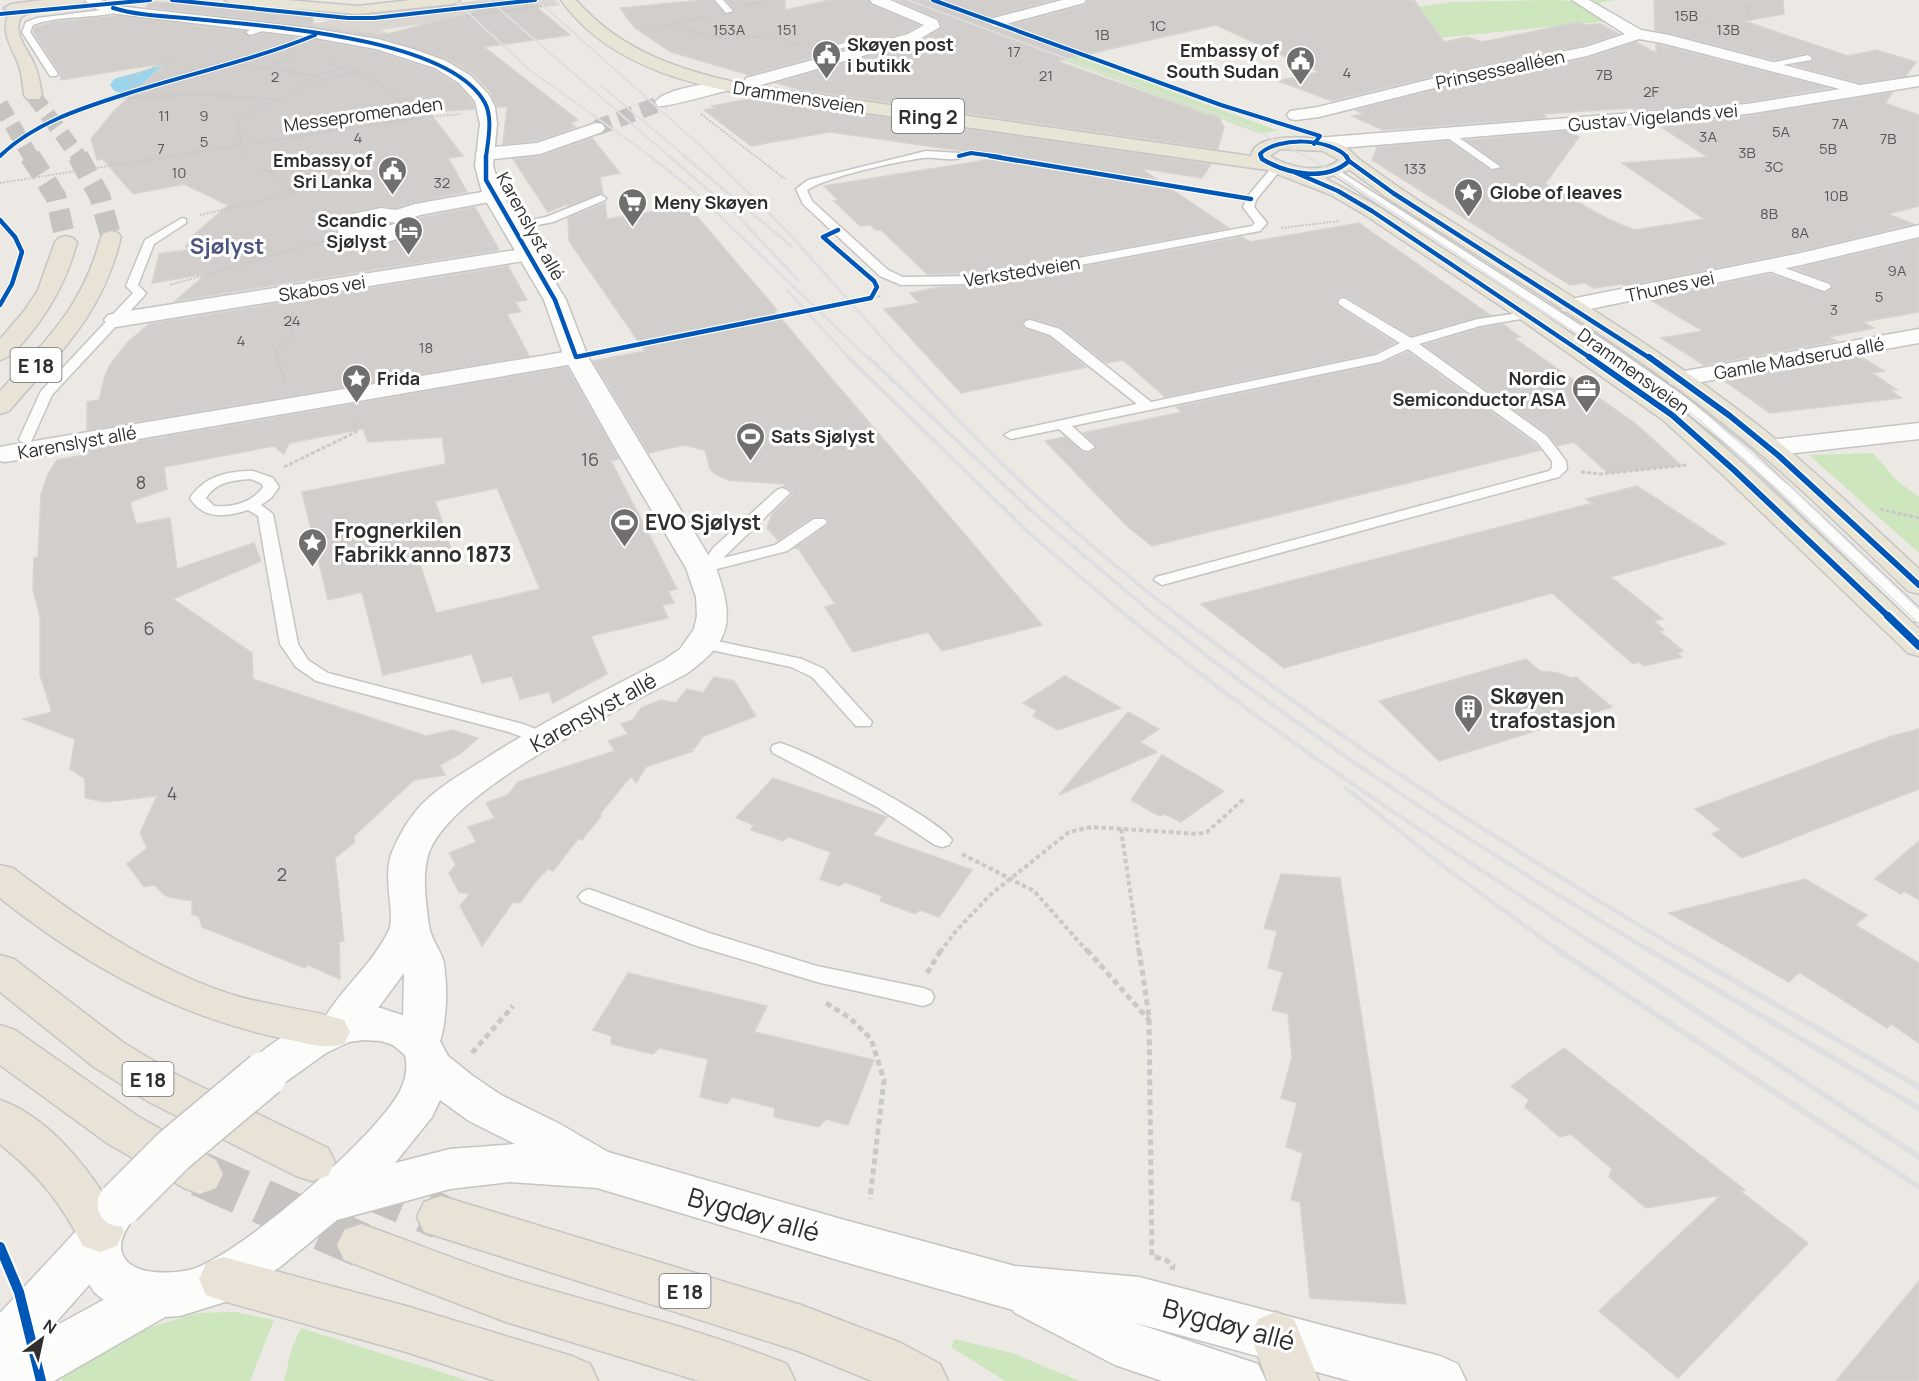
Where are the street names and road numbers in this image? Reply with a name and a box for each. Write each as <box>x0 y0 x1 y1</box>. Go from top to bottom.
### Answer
street label: Prinsessealléen <box>1433 44 1567 94</box>
street label: Drammensveien <box>731 75 867 119</box>
street label: Messepromenaden <box>282 91 444 137</box>
street label: Gustav Vigelands vei <box>1567 98 1739 136</box>
road number: Ring 2 <box>892 99 964 133</box>
street label: Karenslyst allé <box>491 168 571 284</box>
street label: Verkstedveien <box>962 250 1082 292</box>
street label: Thunes vei <box>1624 265 1716 307</box>
street label: Skabos vei <box>277 269 367 307</box>
street label: Drammensveien <box>1573 322 1695 420</box>
street label: Gamle Madserud allé <box>1712 331 1886 385</box>
road number: E 18 <box>10 348 62 382</box>
street label: Karenslyst allé <box>16 420 138 464</box>
street label: Karenslyst allé <box>525 666 661 758</box>
road number: E 18 <box>122 1062 174 1096</box>
street label: Bygdøy allé <box>684 1178 824 1250</box>
road number: E 18 <box>660 1274 710 1308</box>
street label: Bygdøy allé <box>1159 1289 1299 1359</box>

